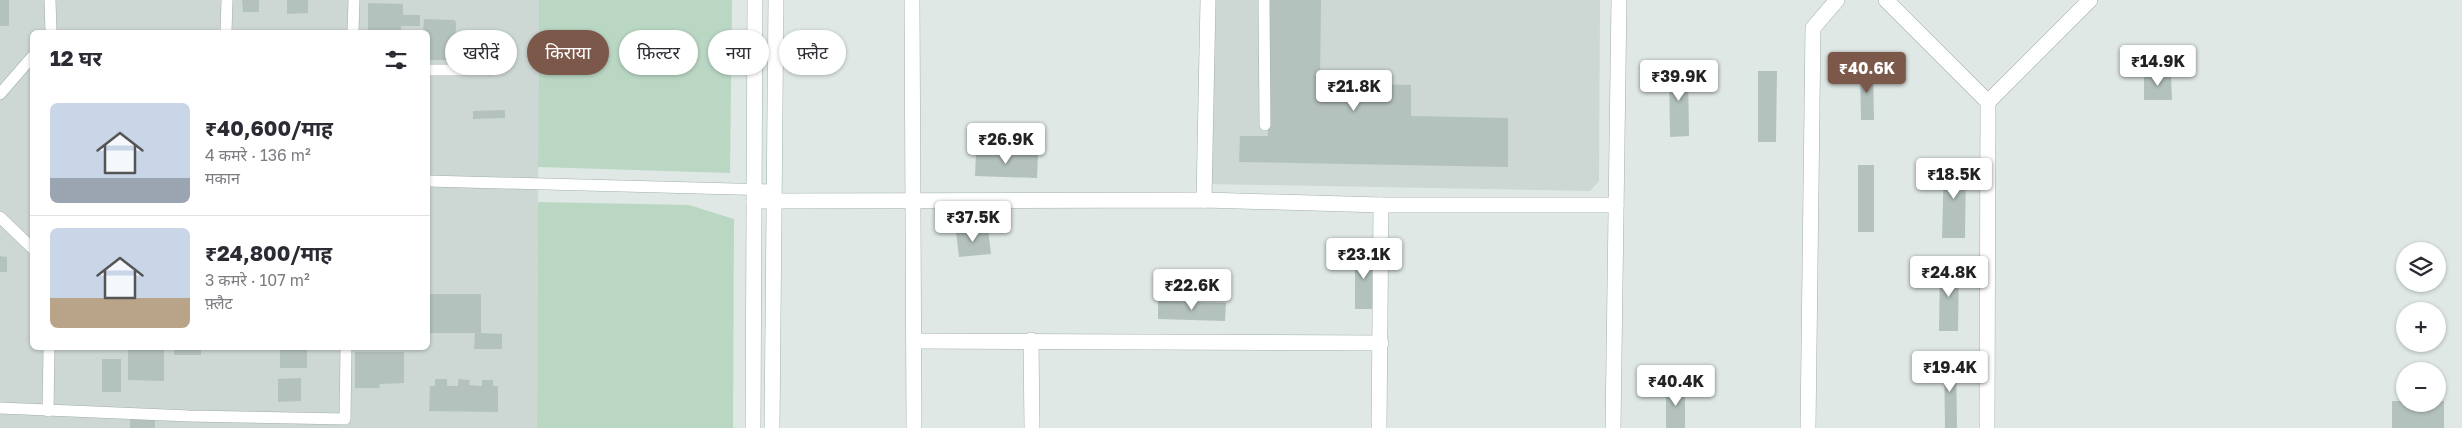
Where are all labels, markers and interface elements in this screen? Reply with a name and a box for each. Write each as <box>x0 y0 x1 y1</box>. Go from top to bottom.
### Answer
chip: खरीदें <box>445 30 517 75</box>
chip: किराया <box>527 30 609 75</box>
chip: फ़िल्टर <box>619 30 698 75</box>
chip: नया <box>708 30 769 75</box>
chip: फ़्लैट <box>779 30 846 75</box>
pin: ₹14.9K <box>2117 44 2199 87</box>
text: 12 घर <box>50 45 102 71</box>
icon: filters <box>382 46 410 74</box>
text: ₹14.9K <box>2131 51 2185 71</box>
pin: ₹40.6K <box>1826 52 1908 94</box>
text: ₹40.6K <box>1839 58 1895 78</box>
pin: ₹39.9K <box>1638 59 1720 102</box>
text: ₹39.9K <box>1651 66 1707 86</box>
pin: ₹21.8K <box>1313 70 1395 112</box>
text: ₹21.8K <box>1327 76 1381 96</box>
text: ₹40,600/माह <box>205 115 333 141</box>
pin: ₹26.9K <box>965 122 1047 165</box>
icon: home <box>90 123 150 183</box>
text: ₹26.9K <box>978 129 1034 149</box>
text: 4 कमरे · 136 m² <box>205 145 311 165</box>
pin: ₹18.5K <box>1913 158 1995 200</box>
text: ₹18.5K <box>1927 164 1981 184</box>
text: मकान <box>205 168 240 188</box>
pin: ₹37.5K <box>932 200 1014 243</box>
text: ₹37.5K <box>946 207 1000 227</box>
pin: ₹23.1K <box>1323 238 1405 280</box>
text: ₹24,800/माह <box>205 240 332 266</box>
map controls <box>2396 242 2446 412</box>
button: layers <box>2396 242 2446 292</box>
text: ₹23.1K <box>1337 244 1391 264</box>
icon: home <box>90 248 150 308</box>
pin: ₹24.8K <box>1908 256 1990 298</box>
text: ₹24.8K <box>1921 262 1977 282</box>
pin: ₹22.6K <box>1151 268 1233 311</box>
text: 3 कमरे · 107 m² <box>205 270 310 290</box>
text: ₹22.6K <box>1164 275 1220 295</box>
text: फ़्लैट <box>205 293 233 313</box>
button: + <box>2396 302 2446 352</box>
pin: ₹19.4K <box>1909 350 1991 393</box>
text: ₹19.4K <box>1923 357 1977 377</box>
button: − <box>2396 362 2446 412</box>
pin: ₹40.4K <box>1635 364 1717 407</box>
text: ₹40.4K <box>1648 371 1704 391</box>

